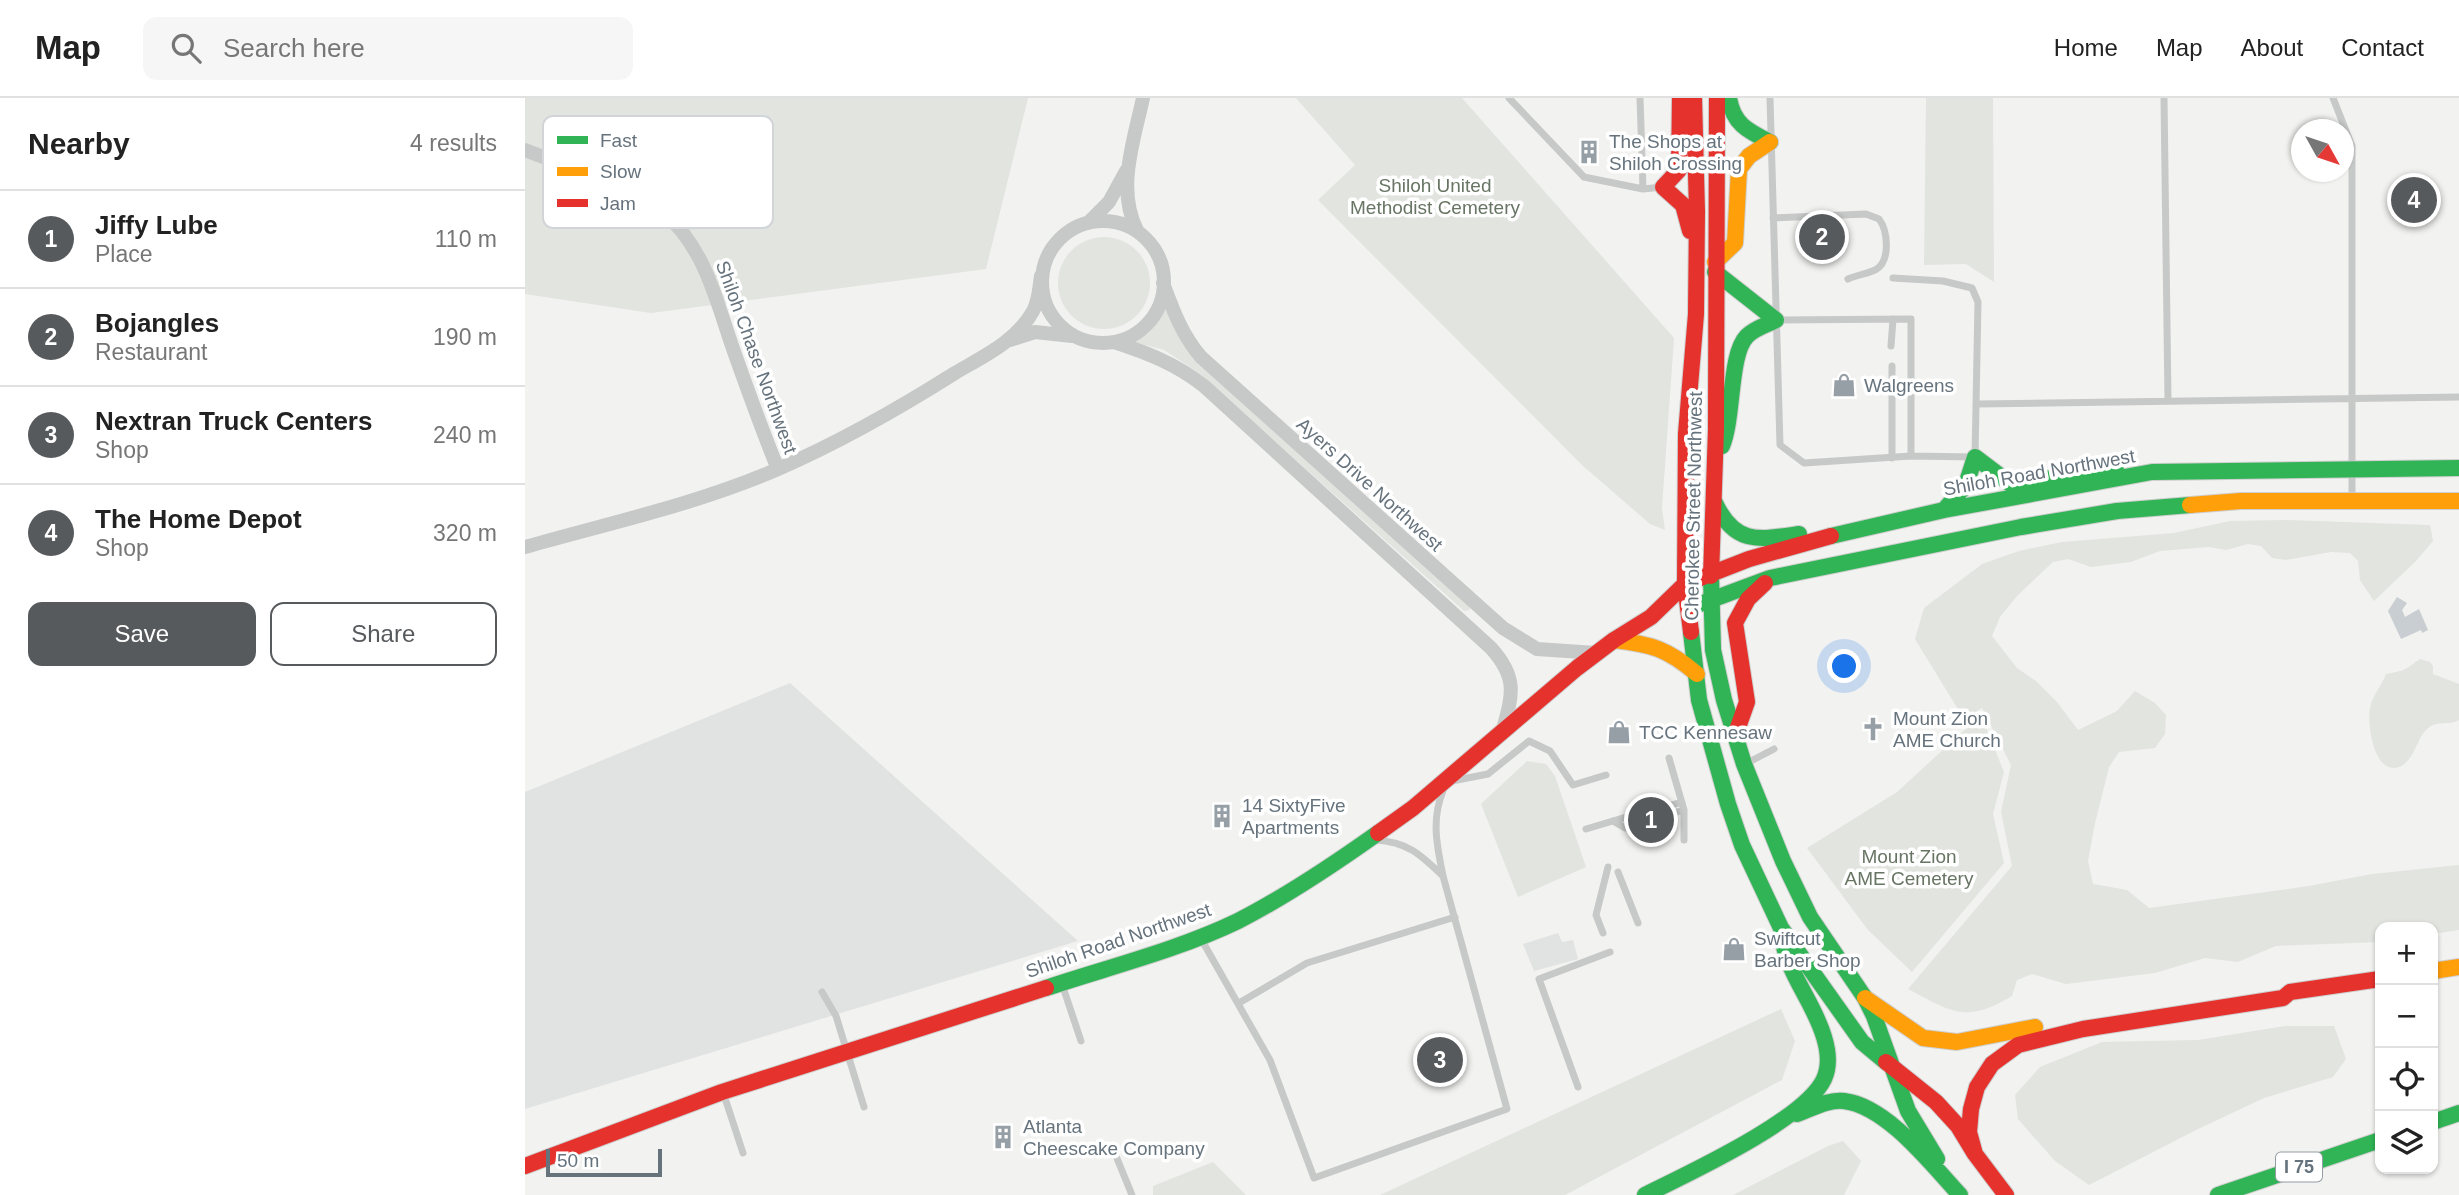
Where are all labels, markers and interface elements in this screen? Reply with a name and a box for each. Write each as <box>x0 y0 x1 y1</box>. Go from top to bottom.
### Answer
search box <box>143 17 633 80</box>
text: Map <box>35 29 101 66</box>
icon: search <box>167 29 205 67</box>
text: Search here <box>223 33 365 63</box>
text: Home <box>2054 34 2118 61</box>
text: Map <box>2156 34 2203 61</box>
text: About <box>2241 34 2303 61</box>
text: Contact <box>2341 34 2424 61</box>
legend <box>543 116 773 228</box>
north arrow <box>2291 119 2354 182</box>
text: Nearby <box>28 127 130 160</box>
text: 4 results <box>410 130 497 156</box>
text: Fast <box>600 130 638 151</box>
place label: The Shops at Shiloh Crossing <box>1609 131 1742 174</box>
building icon: The Shops at Shiloh Crossing <box>1575 138 1603 166</box>
text: Slow <box>600 161 641 182</box>
pin: 4 <box>2391 174 2437 226</box>
park label: Shiloh United Methodist Cemetery <box>1350 175 1520 218</box>
text: Jam <box>600 193 636 214</box>
text: Jiffy Lube <box>95 210 218 240</box>
pin: 2 <box>1799 211 1845 263</box>
text: 1 <box>45 226 57 252</box>
text: 110 m <box>435 226 497 252</box>
text: Place <box>95 241 153 267</box>
street label: Shiloh Chase Northwest <box>712 258 801 457</box>
text: Bojangles <box>95 308 219 338</box>
text: 2 <box>45 324 57 350</box>
text: 190 m <box>433 324 497 350</box>
text: Restaurant <box>95 339 208 365</box>
shop icon: Walgreens <box>1830 371 1858 399</box>
place label: Walgreens <box>1864 375 1954 396</box>
street label: Cherokee Street Northwest <box>1681 391 1706 621</box>
text: Nextran Truck Centers <box>95 406 372 436</box>
street label: Ayers Drive Northwest <box>1293 413 1447 556</box>
text: 3 <box>45 422 57 448</box>
text: 240 m <box>433 422 497 448</box>
text: Shop <box>95 437 149 463</box>
street label: Shiloh Road Northwest <box>1942 445 2137 500</box>
text: The Home Depot <box>95 504 302 534</box>
text: 4 <box>45 520 57 546</box>
text: 320 m <box>433 520 497 546</box>
text: Shop <box>95 535 149 561</box>
button: Save <box>28 602 256 666</box>
button: Share <box>270 602 497 666</box>
your location <box>1827 649 1861 683</box>
place label: Mount Zion AME Church <box>1893 708 2001 751</box>
church icon: Mount Zion AME Church <box>1859 715 1887 743</box>
shop icon: TCC Kennesaw <box>1605 718 1633 746</box>
place label: TCC Kennesaw <box>1639 722 1772 743</box>
pin: 1 <box>1628 794 1674 846</box>
place label: 14 SixtyFive Apartments <box>1242 795 1345 838</box>
building icon: 14 SixtyFive Apartments <box>1208 802 1236 830</box>
park label: Mount Zion AME Cemetery <box>1845 846 1974 889</box>
street label: Shiloh Road Northwest <box>1023 899 1214 982</box>
map controls <box>2375 922 2438 1174</box>
button: + <box>2375 922 2438 985</box>
place label: Swiftcut Barber Shop <box>1754 928 1861 971</box>
shop icon: Swiftcut Barber Shop <box>1720 935 1748 963</box>
button: − <box>2375 985 2438 1048</box>
pin: 3 <box>1417 1034 1463 1086</box>
button: locate <box>2375 1048 2438 1111</box>
button: layers <box>2375 1111 2438 1174</box>
place label: Atlanta Cheescake Company <box>1023 1116 1205 1159</box>
building icon: Atlanta Cheescake Company <box>989 1123 1017 1151</box>
scale bar <box>546 1146 661 1178</box>
text: 50 m <box>557 1150 599 1171</box>
road number: I 75 <box>2276 1152 2322 1182</box>

